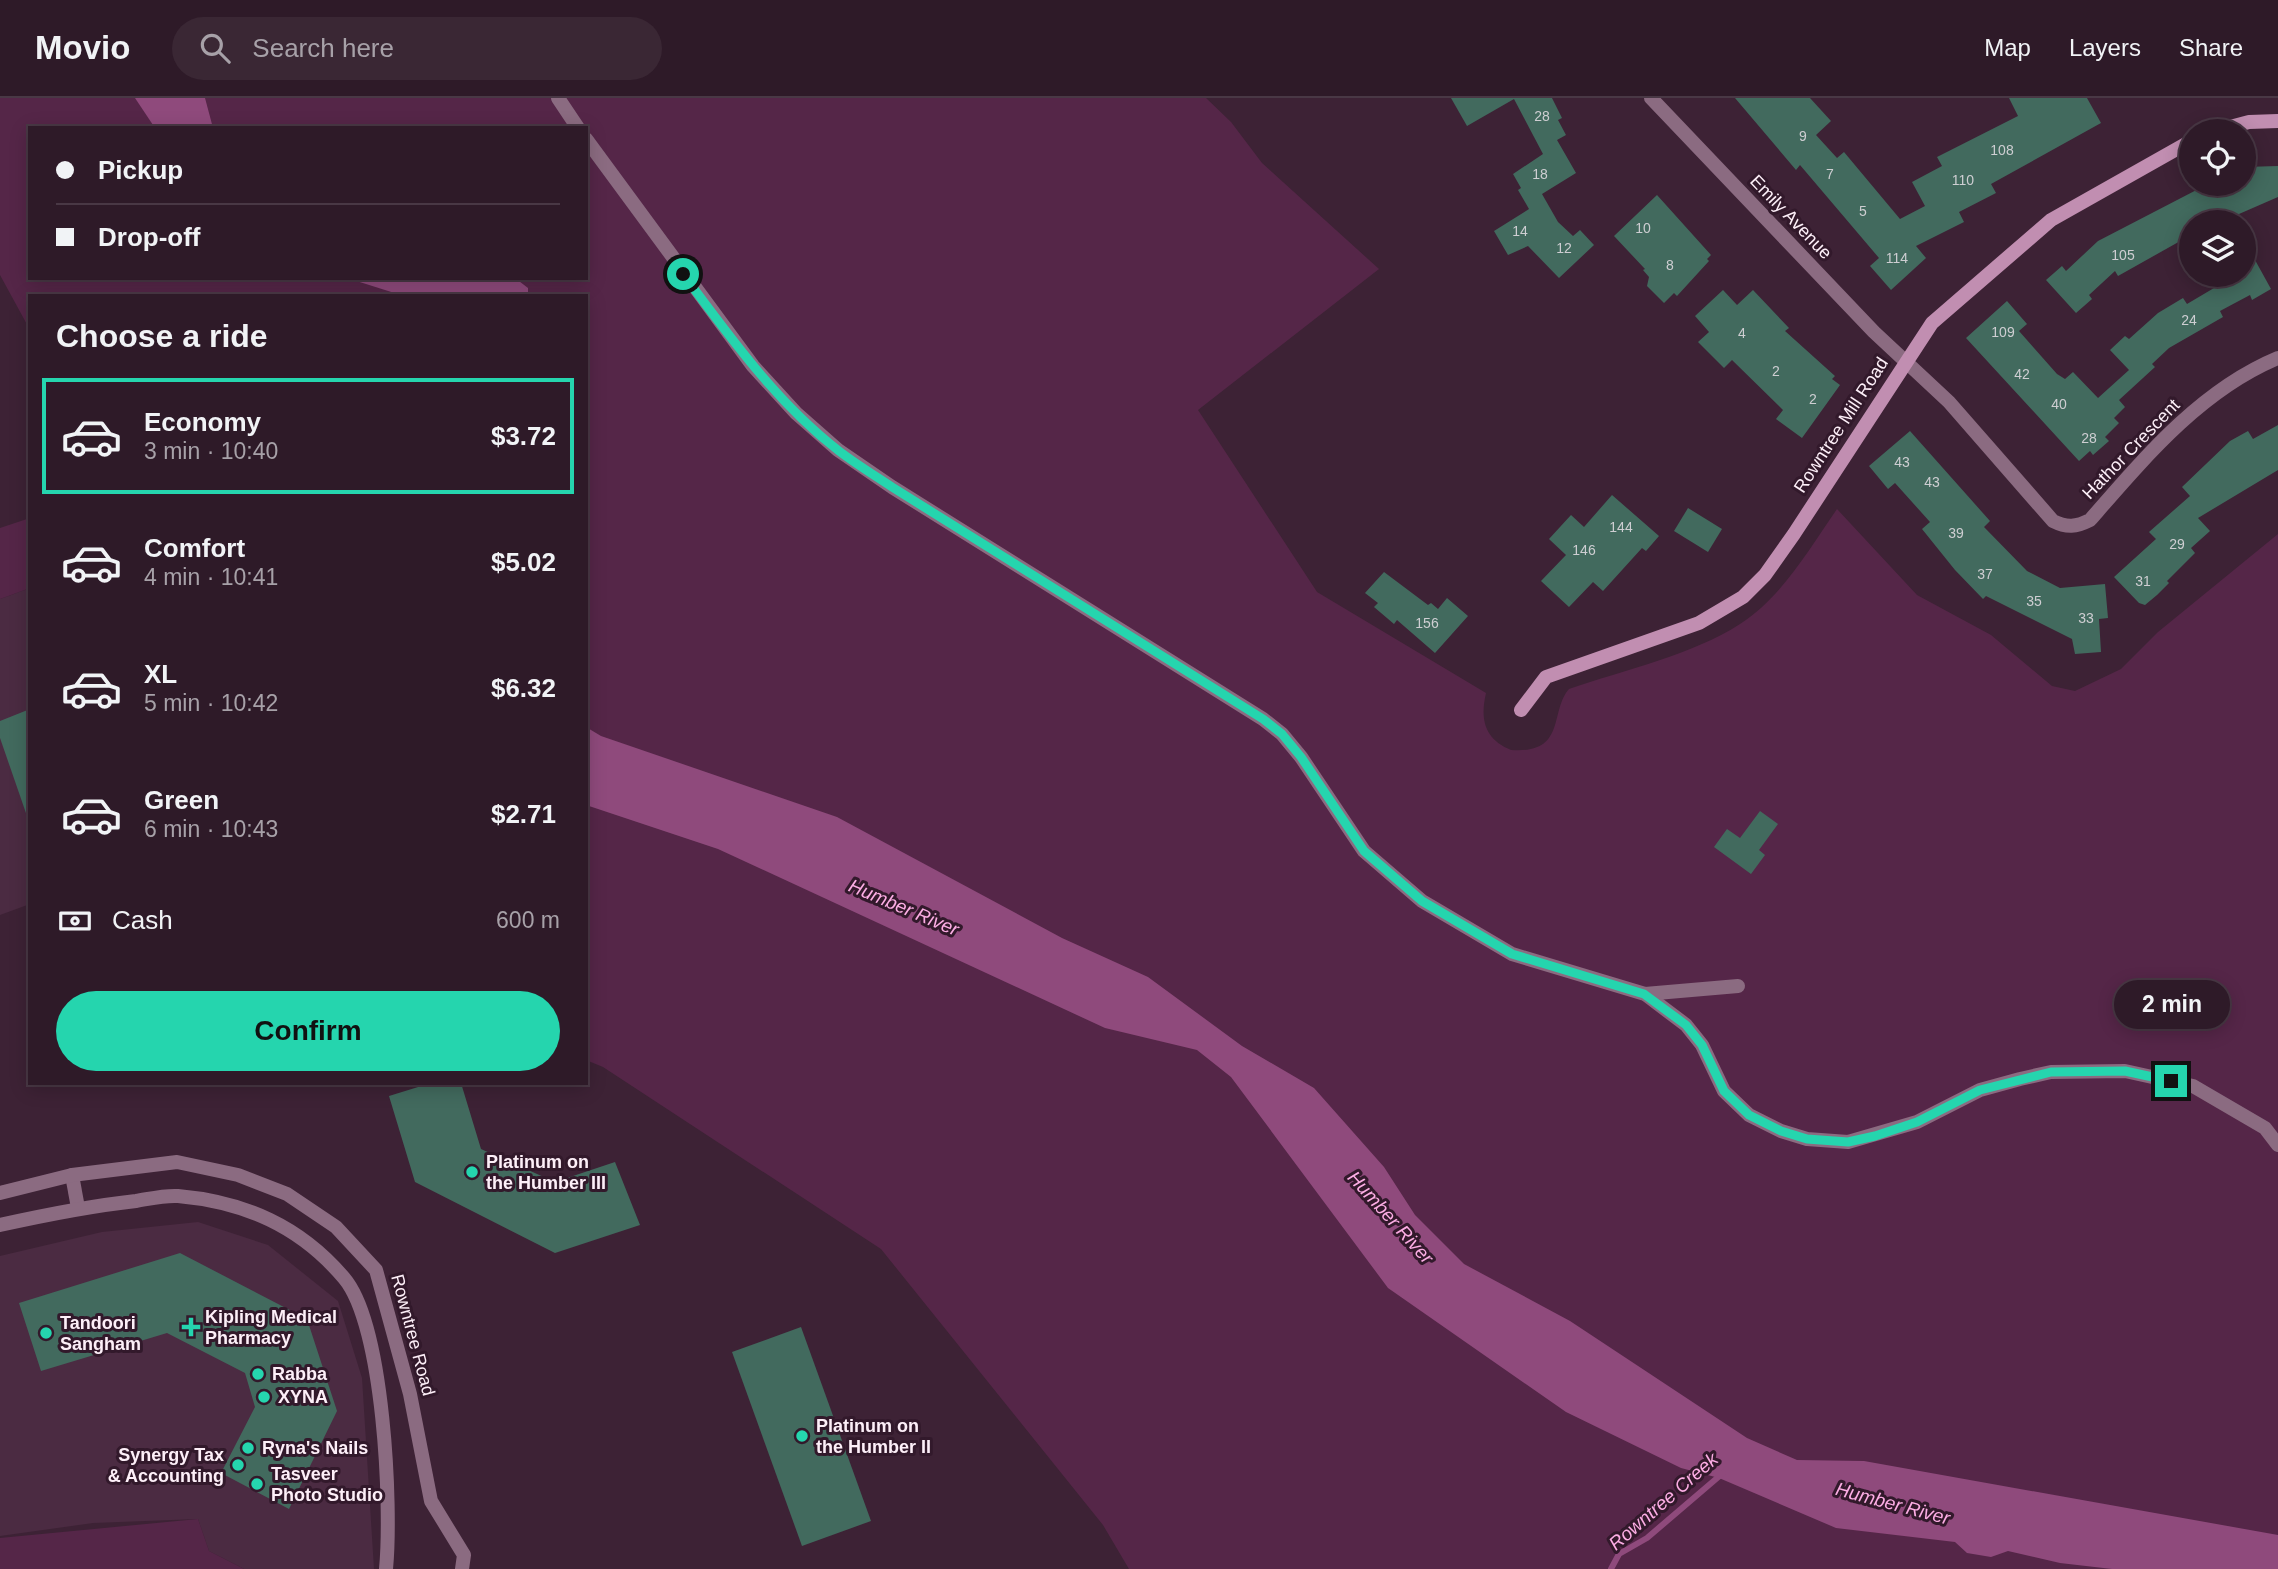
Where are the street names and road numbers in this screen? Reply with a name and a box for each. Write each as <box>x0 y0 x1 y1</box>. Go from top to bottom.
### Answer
street label: Emily Avenue <box>1746 171 1836 263</box>
street label: Rowntree Mill Road <box>1790 354 1892 496</box>
street label: Hathor Crescent <box>2078 395 2184 503</box>
street label: Rowntree Road <box>387 1272 439 1398</box>

